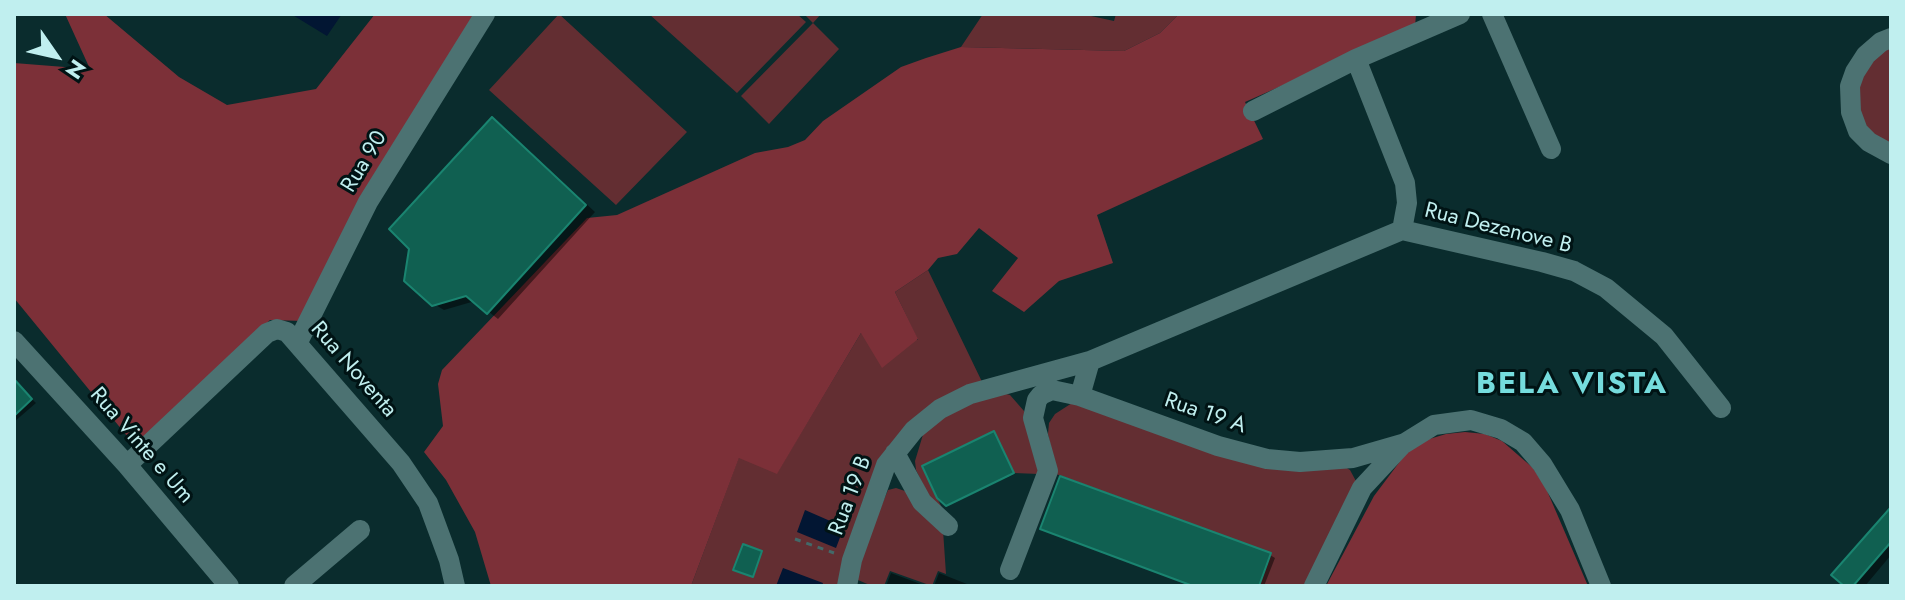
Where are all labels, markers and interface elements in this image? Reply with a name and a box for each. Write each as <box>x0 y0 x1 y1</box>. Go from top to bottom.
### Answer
north arrow <box>16 16 96 96</box>
text: N <box>58 53 94 86</box>
street label: Rua 90 <box>336 127 394 197</box>
street label: Rua Dezenove B <box>1422 198 1574 260</box>
street label: Rua Noventa <box>304 317 402 423</box>
district label: BELA VISTA <box>1476 368 1668 404</box>
street label: Rua Vinte e Um <box>84 383 198 509</box>
street label: Rua 19 A <box>1161 388 1249 440</box>
street label: Rua 19 B <box>824 453 878 539</box>

